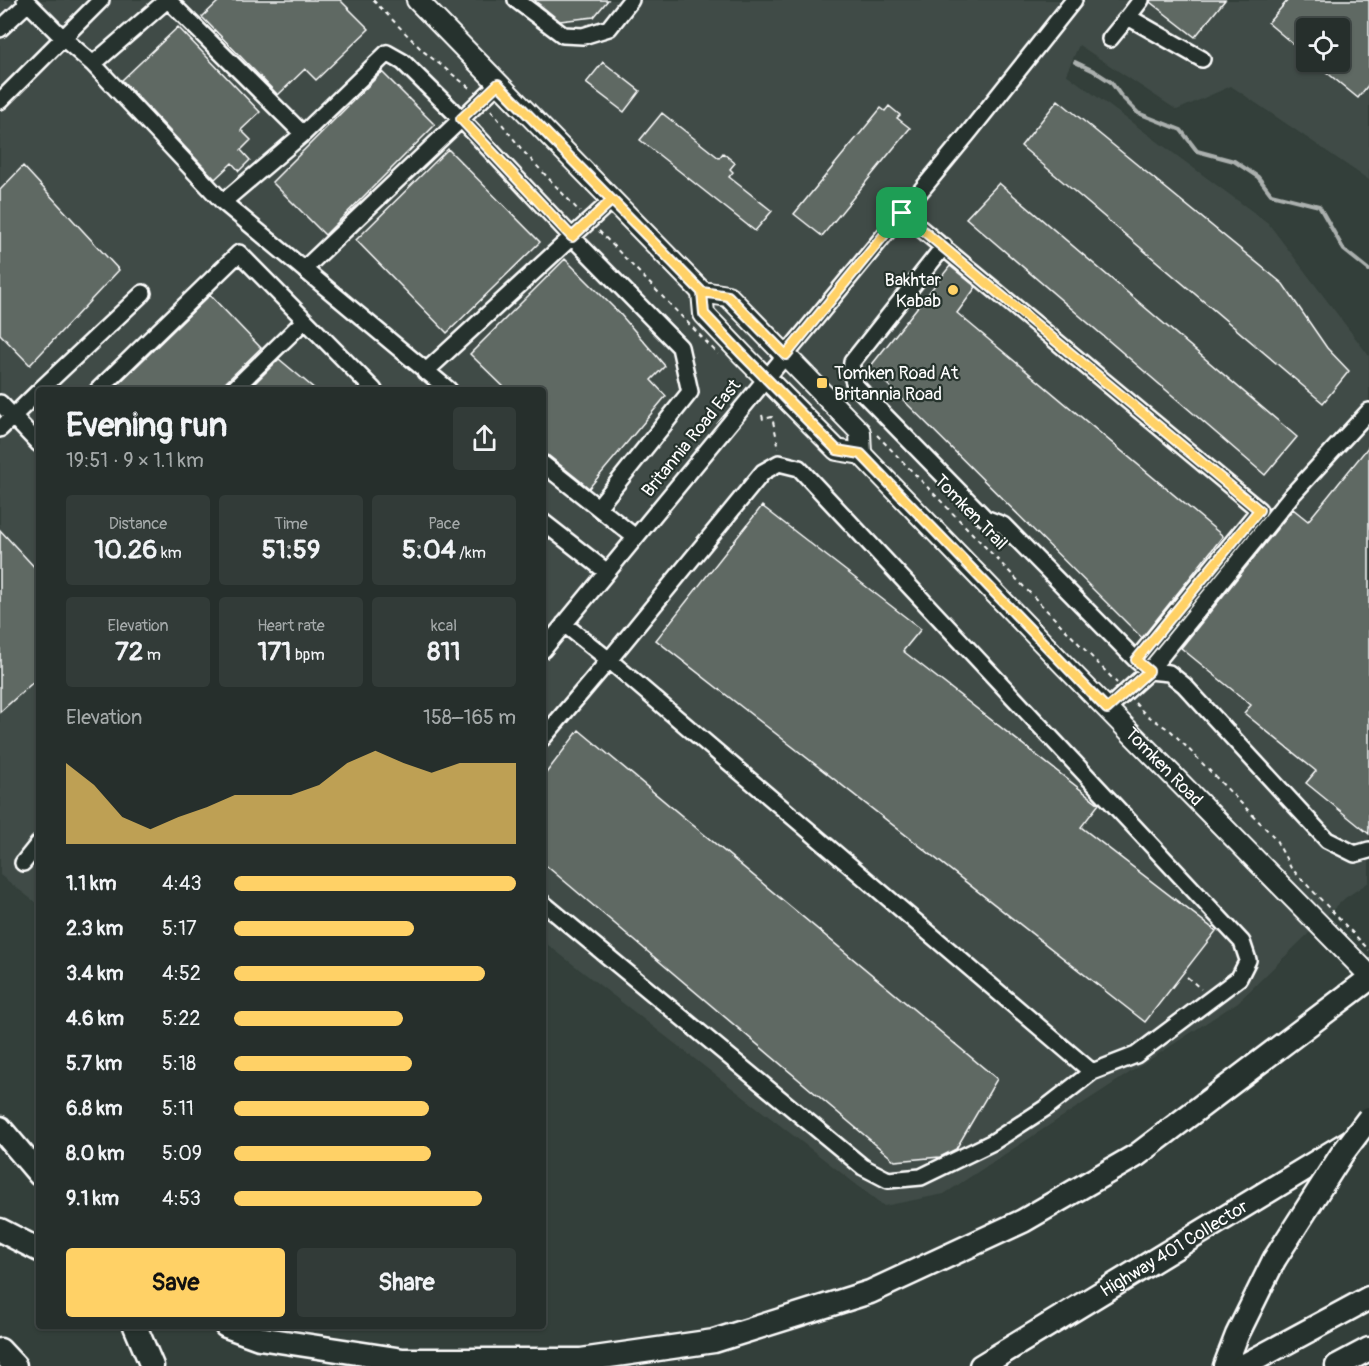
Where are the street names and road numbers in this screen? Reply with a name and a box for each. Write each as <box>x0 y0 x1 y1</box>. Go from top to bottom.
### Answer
street label: Britannia Road East <box>637 374 746 502</box>
street label: Tomken Trail <box>929 470 1012 555</box>
street label: Tomken Road <box>1120 723 1208 811</box>
street label: Highway 401 Collector <box>1096 1195 1253 1303</box>

